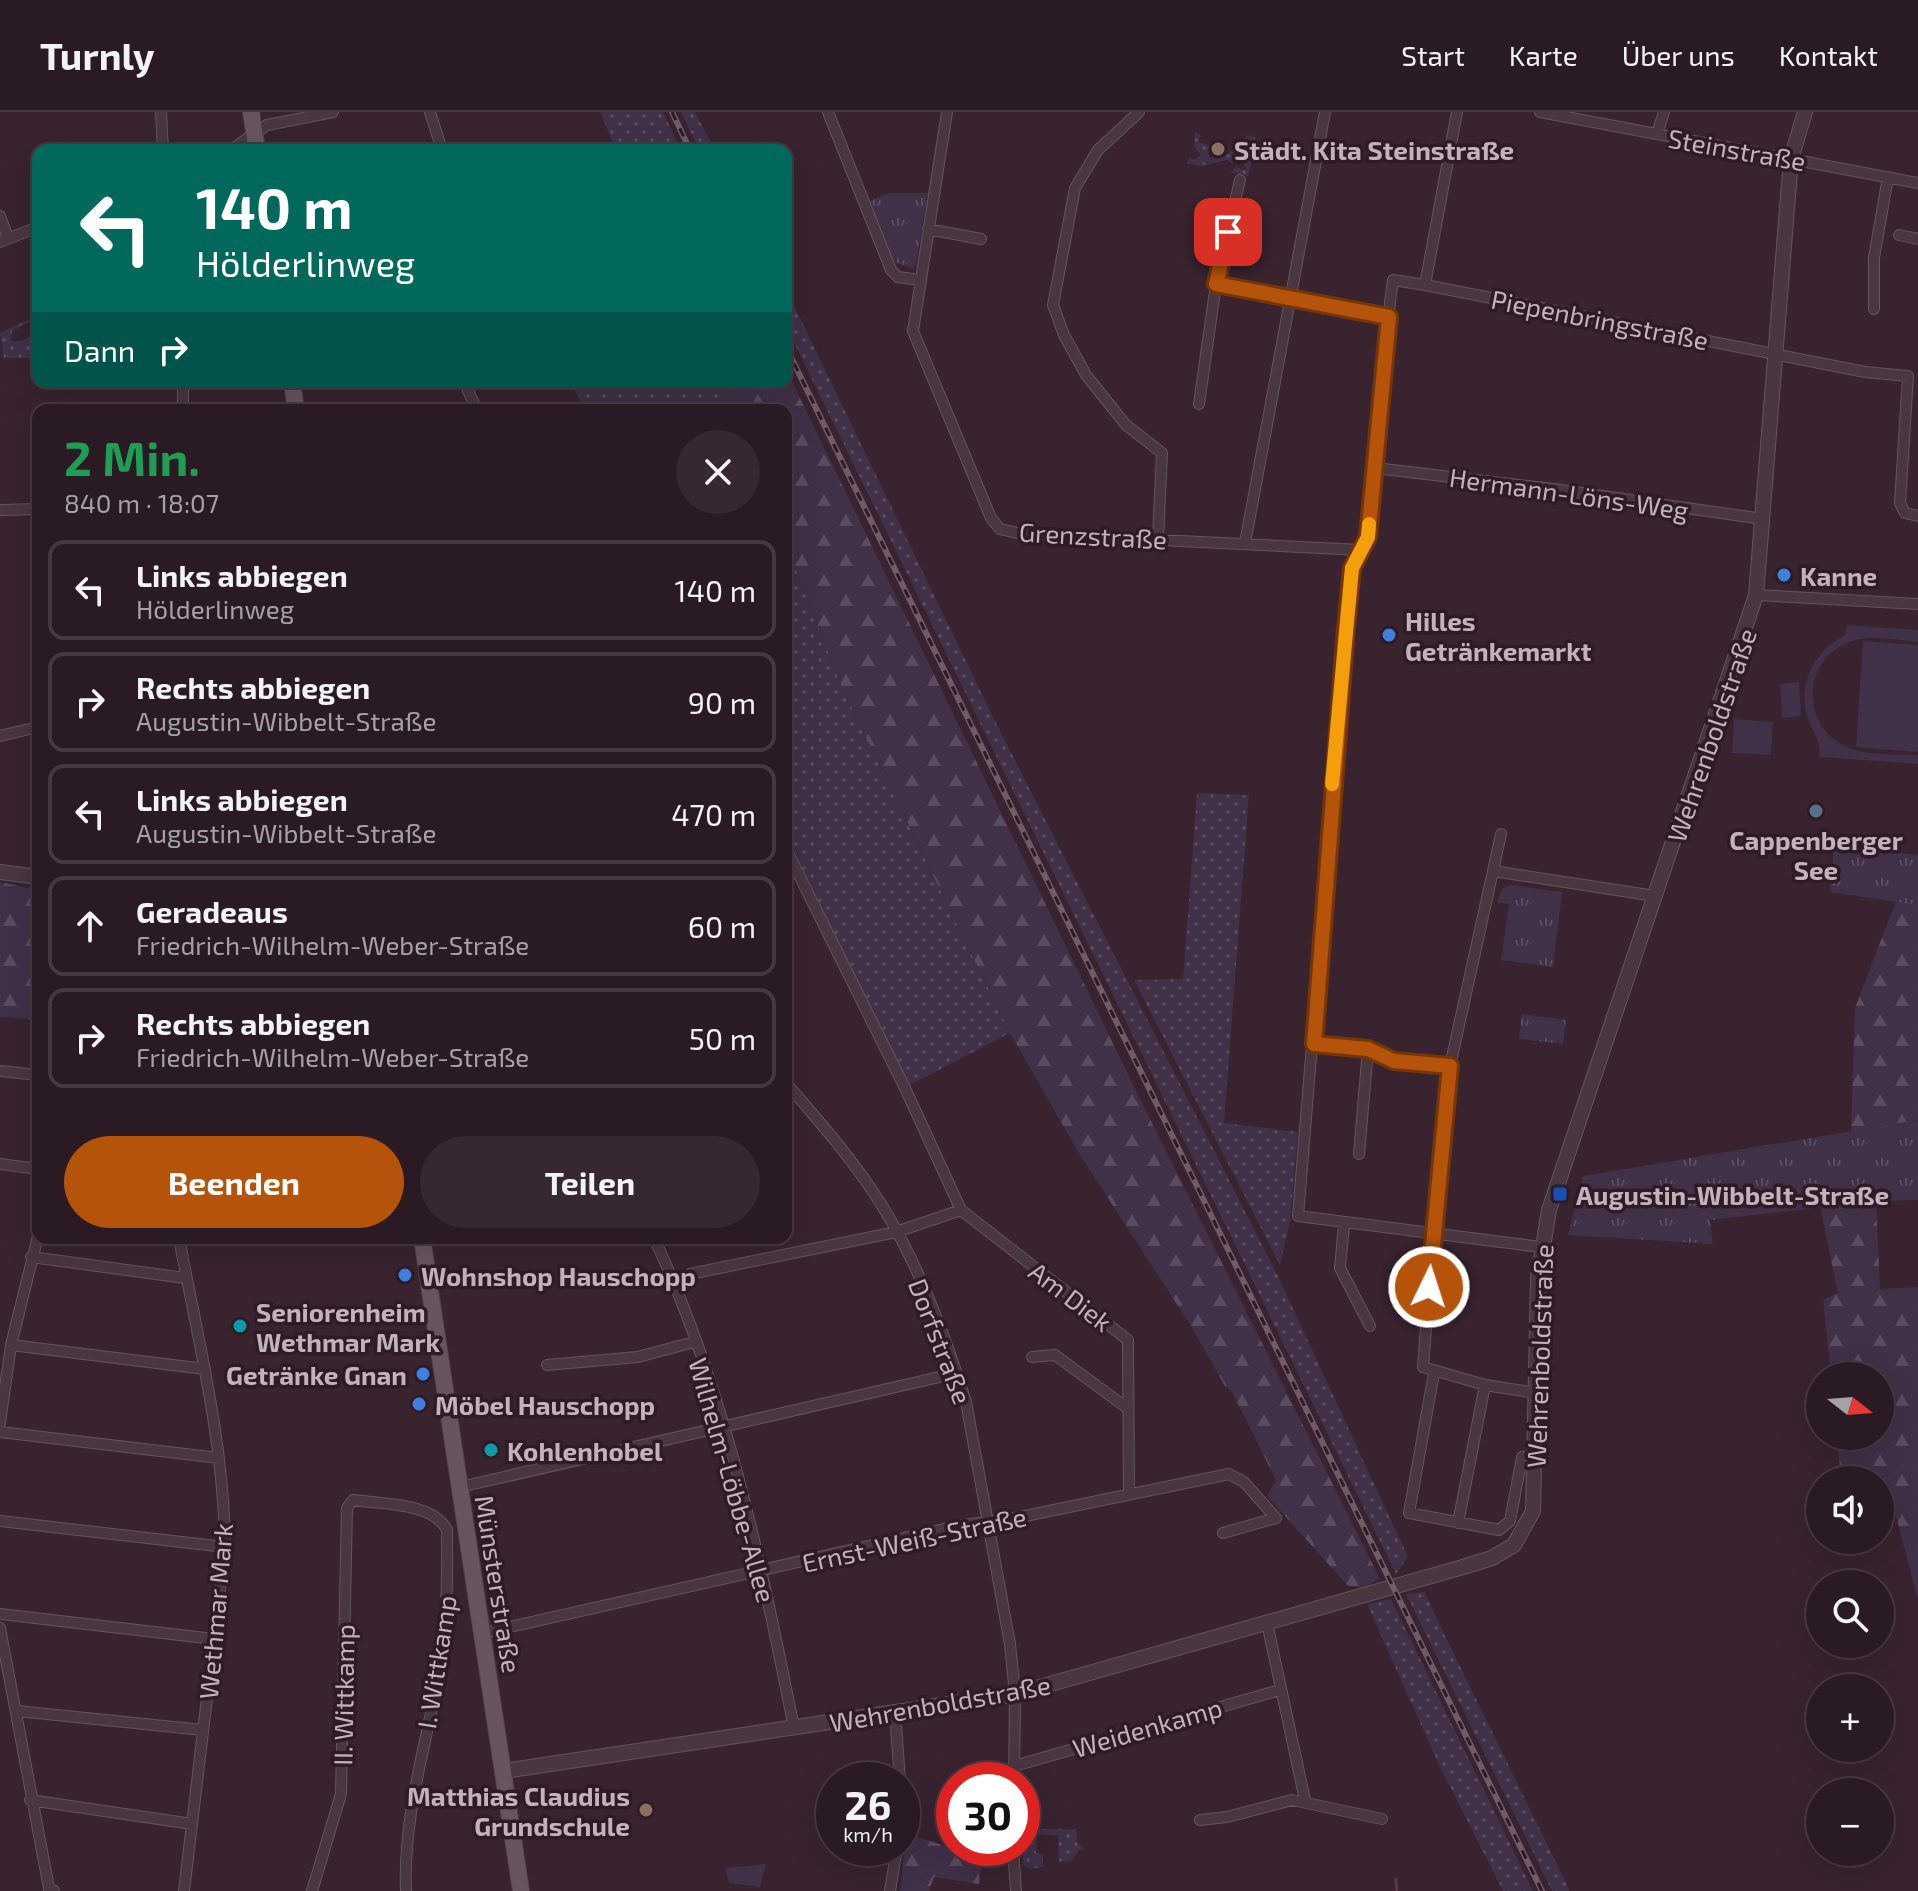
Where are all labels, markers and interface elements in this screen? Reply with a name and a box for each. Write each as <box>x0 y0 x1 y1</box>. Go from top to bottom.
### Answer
text: Turnly <box>40 32 155 78</box>
text: Start <box>1401 38 1465 72</box>
text: Karte <box>1509 38 1578 72</box>
text: Über uns <box>1622 38 1735 72</box>
text: Kontakt <box>1779 38 1878 72</box>
street label: Steinstraße <box>1666 122 1808 176</box>
place label: Städt. Kita Steinstraße <box>1234 134 1514 165</box>
marker: Städt. Kita Steinstraße <box>1209 140 1227 158</box>
text: 140 m <box>196 173 353 240</box>
icon: left <box>64 176 168 280</box>
pin <box>1194 198 1262 266</box>
icon: arrive <box>1206 210 1250 254</box>
text: Hölderlinweg <box>196 241 415 284</box>
street label: Piepenbringstraße <box>1489 283 1711 355</box>
icon: right <box>151 328 195 372</box>
text: Dann <box>64 332 135 368</box>
text: 2 Min. <box>64 428 200 486</box>
button: close <box>676 430 760 514</box>
street label: Hermann-Löns-Weg <box>1447 461 1691 525</box>
text: 840 m · 18:07 <box>64 487 219 518</box>
street label: Grenzstraße <box>1018 516 1168 554</box>
text: Links abbiegen <box>136 557 348 593</box>
place label: Kanne <box>1800 560 1877 591</box>
marker: Kanne <box>1775 566 1793 584</box>
icon: left <box>68 568 112 612</box>
text: 140 m <box>675 572 756 608</box>
text: Hölderlinweg <box>136 593 294 624</box>
place label: Hilles Getränkemarkt <box>1405 605 1592 666</box>
street label: Wehrenboldstraße <box>1660 624 1762 846</box>
marker: Hilles Getränkemarkt <box>1380 626 1398 644</box>
text: Rechts abbiegen <box>136 669 370 705</box>
icon: right <box>68 680 112 724</box>
text: 90 m <box>688 684 756 720</box>
text: Augustin-Wibbelt-Straße <box>136 705 436 736</box>
text: Links abbiegen <box>136 781 348 817</box>
icon: left <box>68 792 112 836</box>
text: 470 m <box>671 796 756 832</box>
marker: Cappenberger See <box>1807 802 1825 820</box>
text: Augustin-Wibbelt-Straße <box>136 817 436 848</box>
place label: Cappenberger See <box>1729 824 1903 885</box>
text: Geradeaus <box>136 893 288 929</box>
icon: ahead <box>68 904 112 948</box>
text: 60 m <box>688 908 756 944</box>
text: Friedrich-Wilhelm-Weber-Straße <box>136 929 529 960</box>
text: Rechts abbiegen <box>136 1005 370 1041</box>
icon: right <box>68 1016 112 1060</box>
text: 50 m <box>689 1020 756 1056</box>
text: Friedrich-Wilhelm-Weber-Straße <box>136 1041 529 1072</box>
button: Beenden <box>64 1136 404 1228</box>
button: Teilen <box>420 1136 760 1228</box>
place label: Augustin-Wibbelt-Straße <box>1576 1179 1889 1210</box>
marker: Augustin-Wibbelt-Straße <box>1551 1185 1569 1203</box>
street label: Wehrenboldstraße <box>1520 1244 1558 1468</box>
position arrow <box>1387 1245 1471 1329</box>
street label: Am Diek <box>1023 1255 1119 1337</box>
place label: Wohnshop Hauschopp <box>421 1260 696 1291</box>
marker: Wohnshop Hauschopp <box>396 1266 414 1284</box>
street label: Dorfstraße <box>903 1274 979 1408</box>
place label: Seniorenheim Wethmar Mark <box>256 1296 441 1357</box>
marker: Seniorenheim Wethmar Mark <box>231 1317 249 1335</box>
street label: Wilhelm-Löbbe-Allee <box>683 1354 783 1606</box>
place label: Getränke Gnan <box>226 1359 407 1390</box>
north arrow <box>1806 1362 1894 1450</box>
map controls <box>1806 1362 1894 1866</box>
marker: Getränke Gnan <box>414 1365 432 1383</box>
place label: Möbel Hauschopp <box>435 1389 655 1420</box>
marker: Möbel Hauschopp <box>410 1395 428 1413</box>
place label: Kohlenhobel <box>507 1435 663 1466</box>
marker: Kohlenhobel <box>482 1441 500 1459</box>
button: sound <box>1806 1466 1894 1554</box>
street label: Münsterstraße <box>470 1493 528 1675</box>
street label: Ernst-Weiß-Straße <box>799 1500 1029 1578</box>
street label: Wethmar Mark <box>192 1522 238 1700</box>
button: search <box>1806 1570 1894 1658</box>
street label: I. Wittkamp <box>410 1593 462 1731</box>
street label: II. Wittkamp <box>326 1624 360 1766</box>
street label: Wehrenboldstraße <box>827 1668 1053 1738</box>
button: + <box>1806 1674 1894 1762</box>
street label: Weidenkamp <box>1069 1691 1225 1763</box>
speed limit sign: 30 <box>936 1762 1040 1866</box>
button: − <box>1806 1778 1894 1866</box>
place label: Matthias Claudius Grundschule <box>407 1780 630 1841</box>
text: 26 <box>845 1780 891 1828</box>
marker: Matthias Claudius Grundschule <box>637 1801 655 1819</box>
text: km/h <box>843 1822 893 1846</box>

